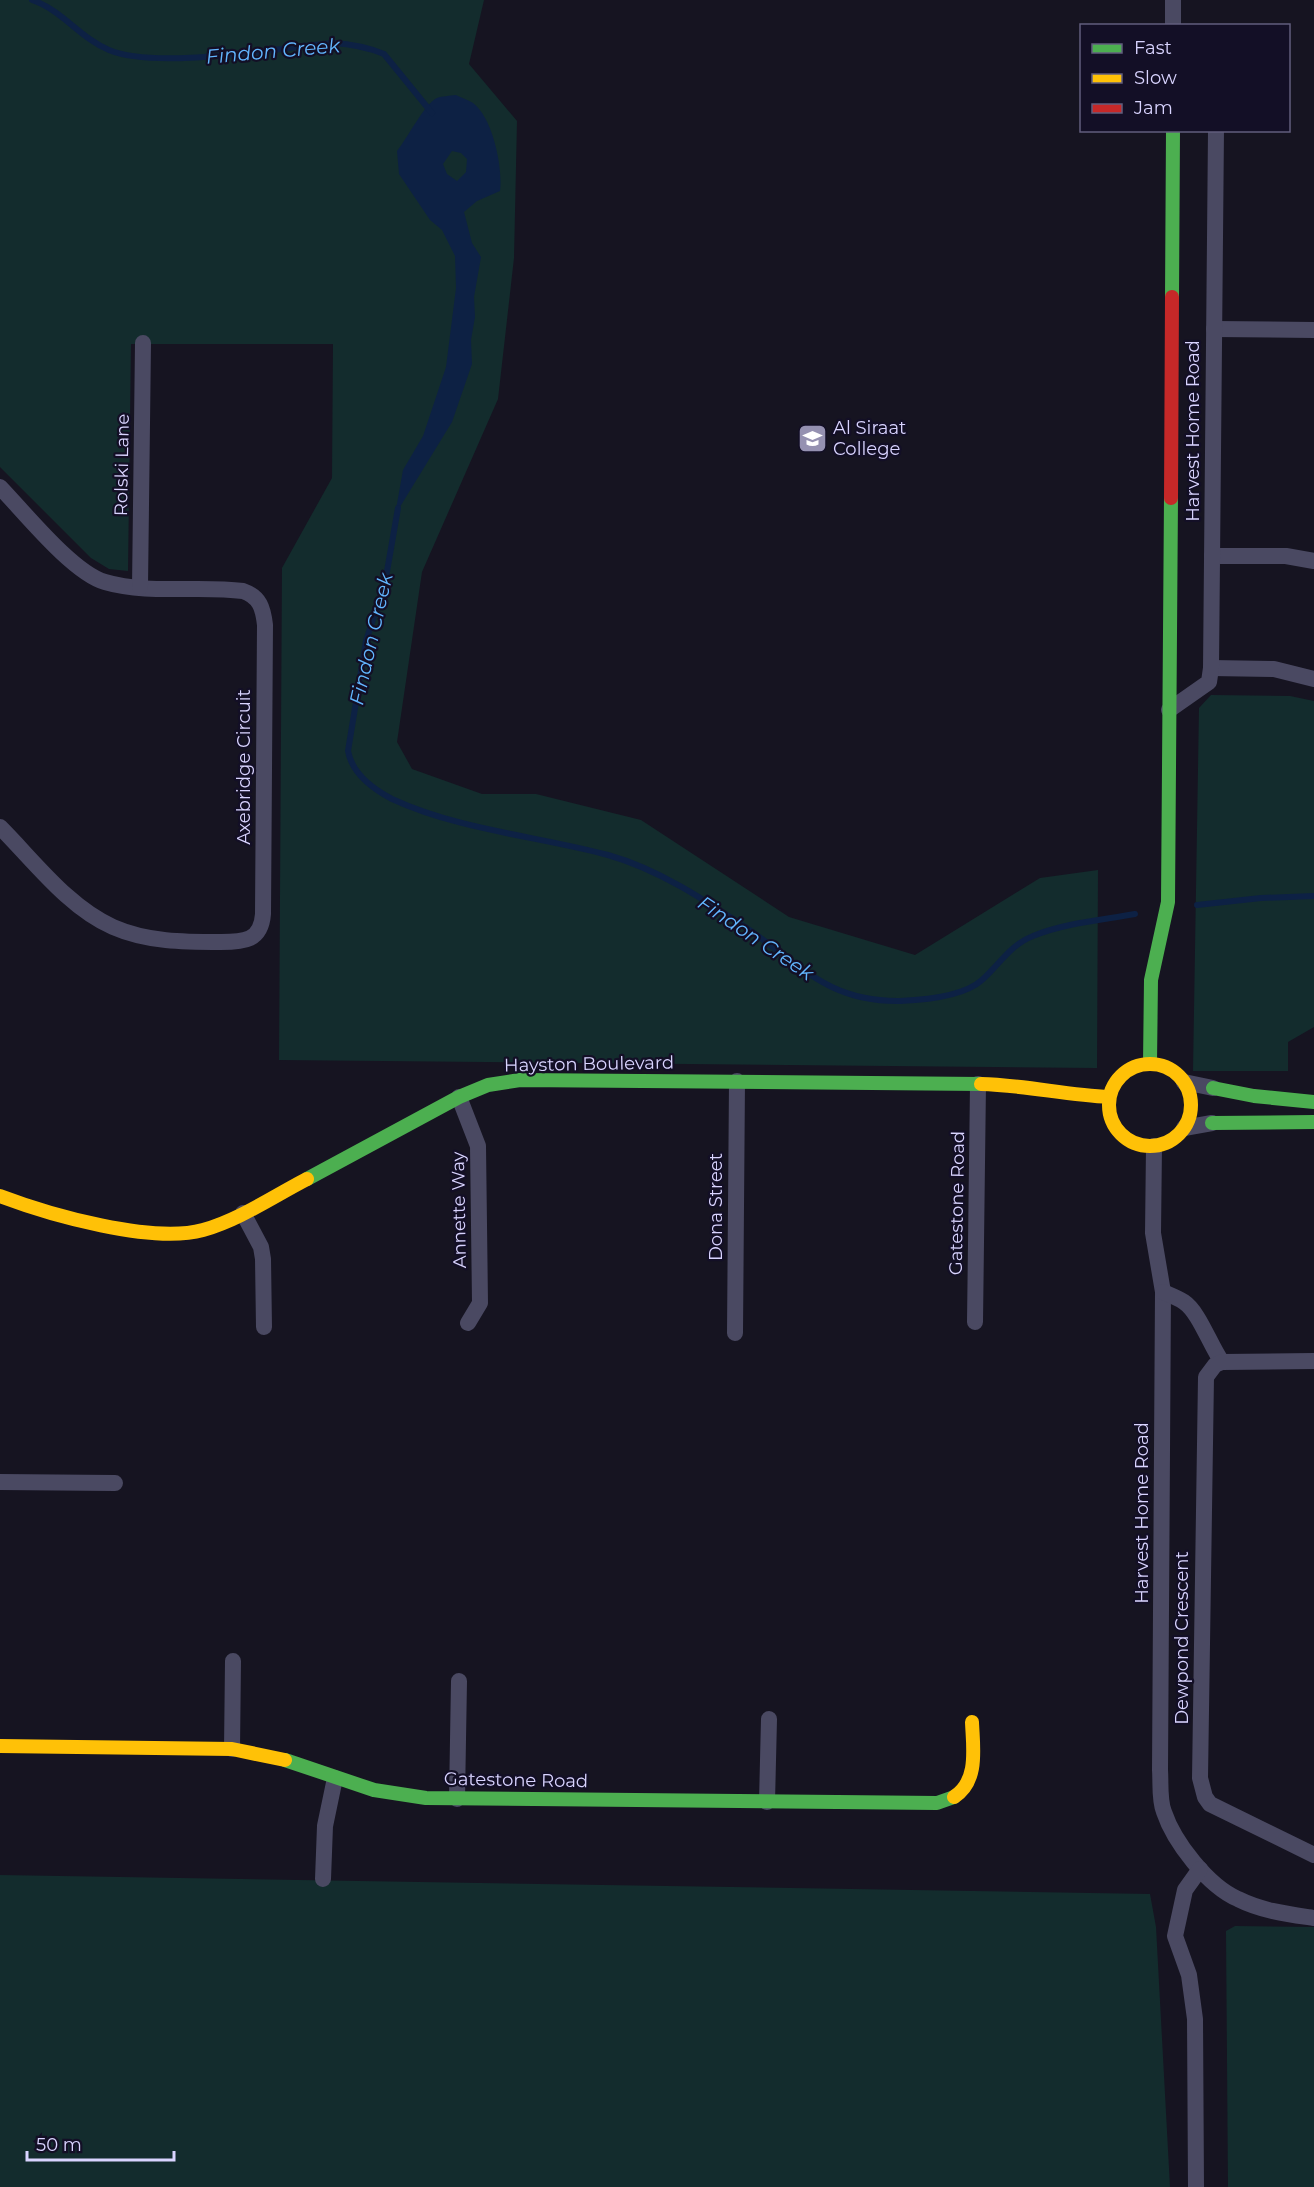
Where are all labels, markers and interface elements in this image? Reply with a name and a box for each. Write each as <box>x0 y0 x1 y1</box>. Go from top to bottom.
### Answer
legend <box>1080 24 1290 132</box>
water label: Findon Creek <box>205 33 342 69</box>
text: Fast <box>1134 37 1172 59</box>
text: Slow <box>1134 67 1177 89</box>
text: Jam <box>1133 97 1173 119</box>
street label: Harvest Home Road <box>1182 340 1204 522</box>
street label: Rolski Lane <box>110 413 134 516</box>
place label: Al Siraat College <box>833 417 906 460</box>
school or university icon: Al Siraat College <box>796 422 828 454</box>
water label: Findon Creek <box>344 570 398 707</box>
street label: Axebridge Circuit <box>233 689 255 845</box>
water label: Findon Creek <box>693 890 819 986</box>
street label: Hayston Boulevard <box>504 1052 674 1076</box>
street label: Gatestone Road <box>945 1131 969 1275</box>
street label: Annette Way <box>447 1151 471 1269</box>
street label: Dona Street <box>705 1153 727 1261</box>
street label: Harvest Home Road <box>1131 1422 1153 1604</box>
street label: Dewpond Crescent <box>1171 1551 1193 1725</box>
street label: Gatestone Road <box>444 1768 588 1792</box>
scale bar <box>27 2124 174 2162</box>
text: 50 m <box>36 2134 82 2156</box>

